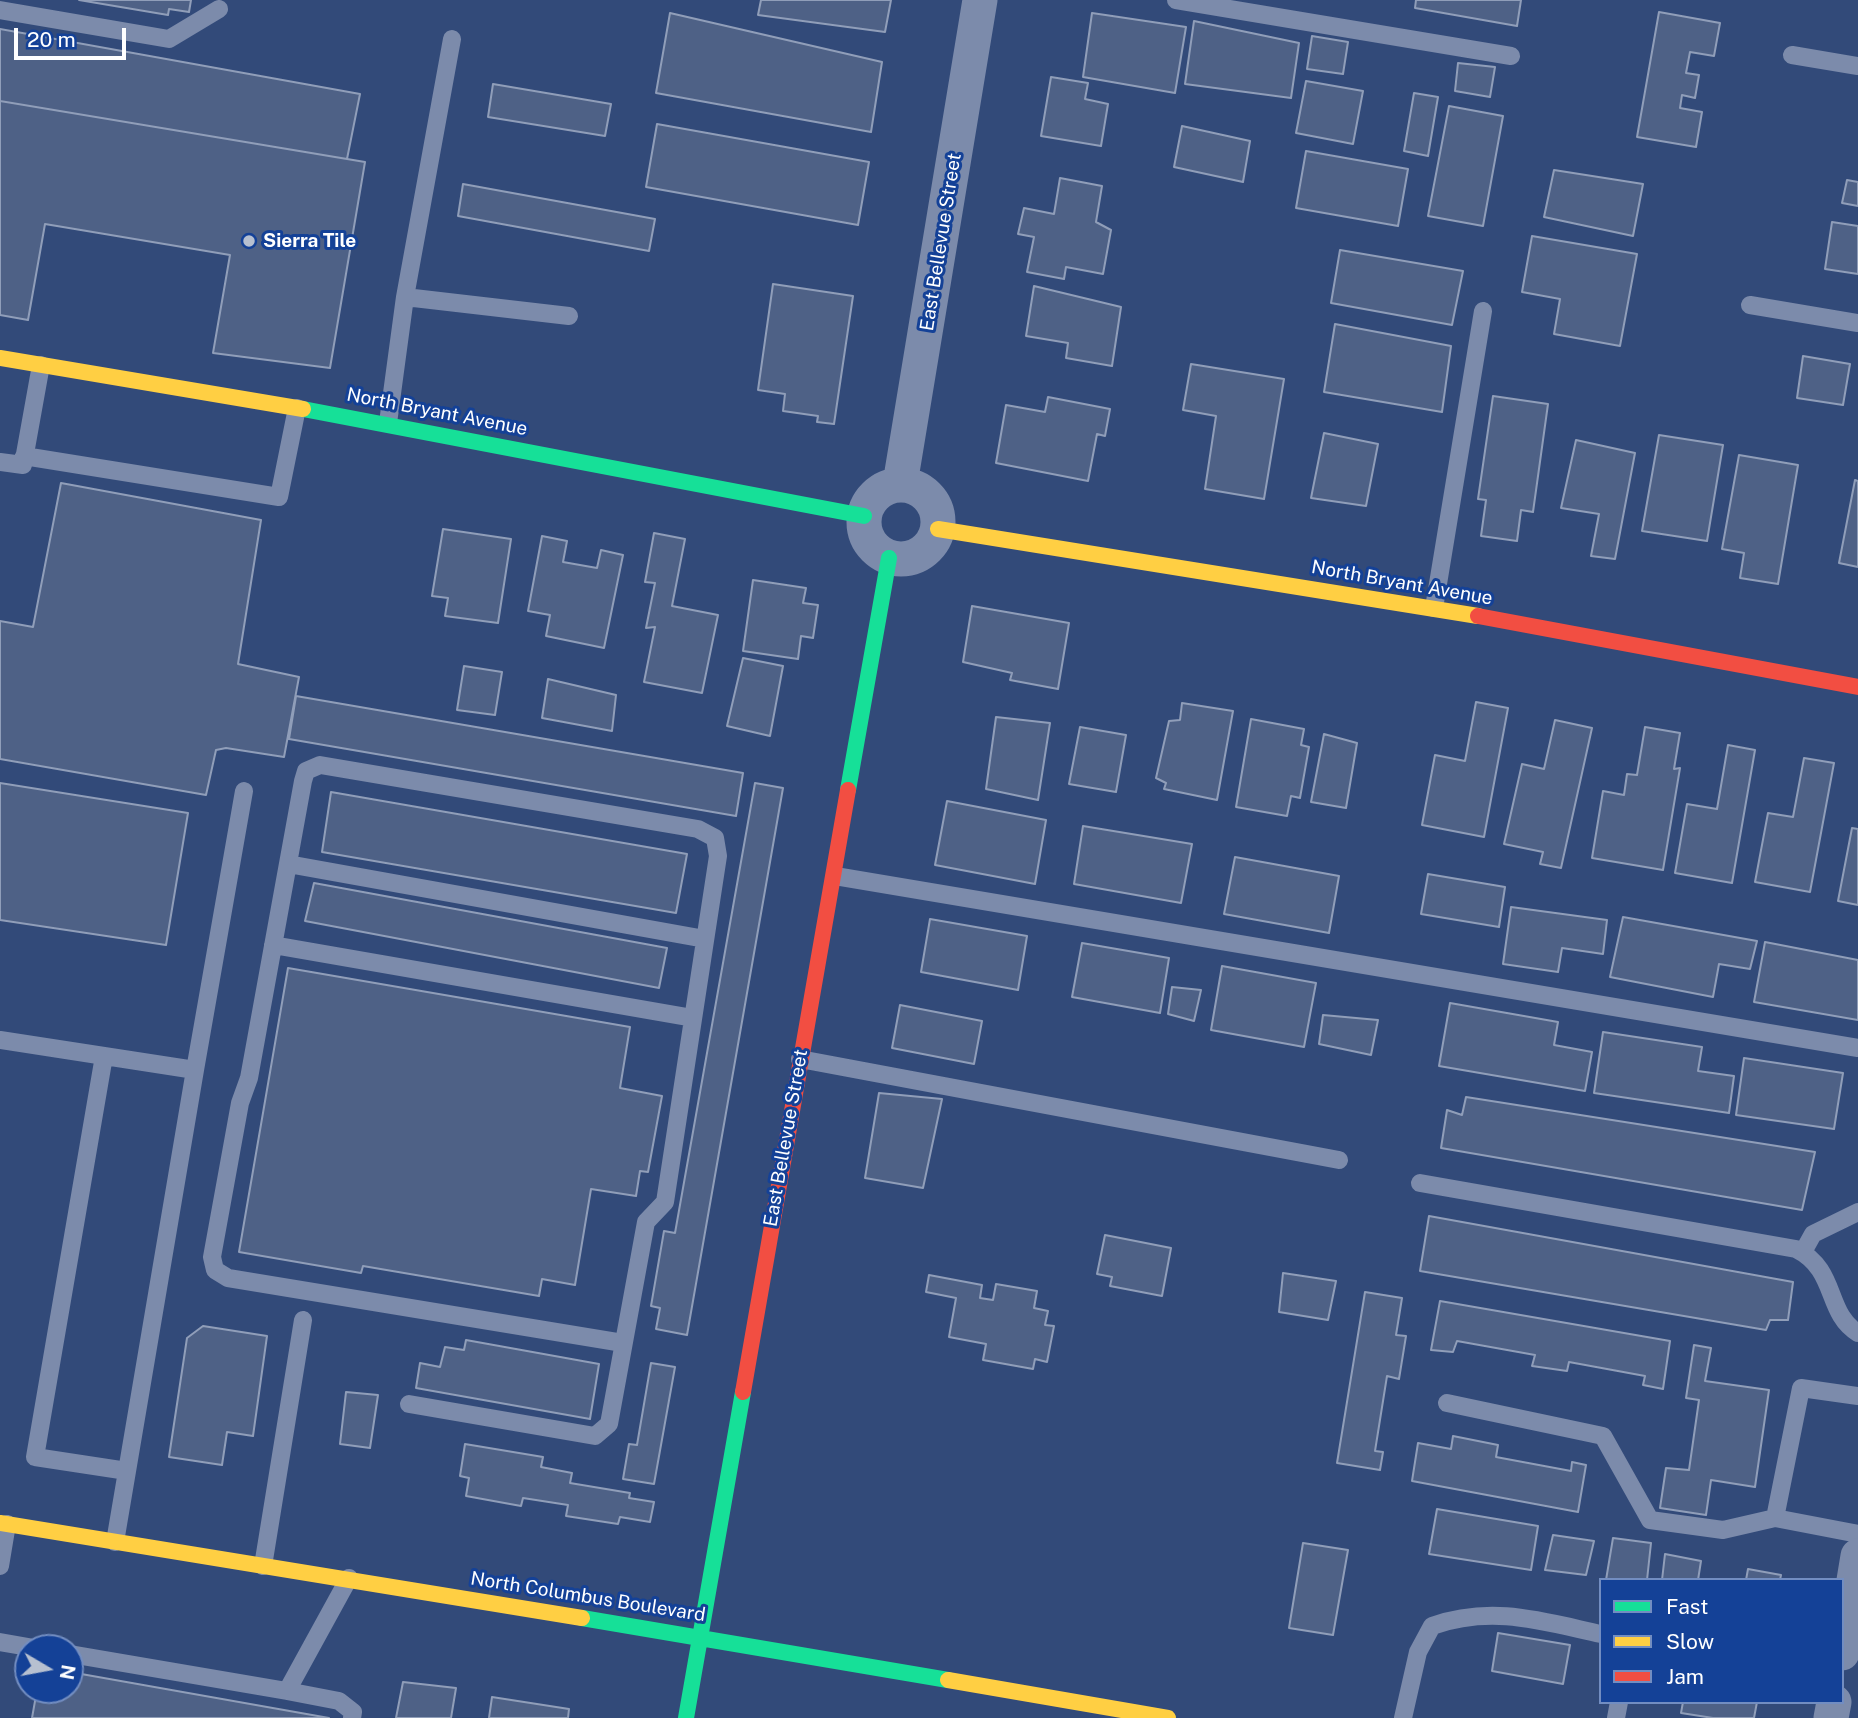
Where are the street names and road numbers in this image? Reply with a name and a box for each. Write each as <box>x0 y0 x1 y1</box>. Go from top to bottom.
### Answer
street label: East Bellevue Street <box>916 151 966 333</box>
street label: North Bryant Avenue <box>345 383 529 441</box>
street label: North Bryant Avenue <box>1310 556 1494 610</box>
street label: East Bellevue Street <box>759 1047 813 1229</box>
street label: North Columbus Boulevard <box>469 1567 707 1627</box>

